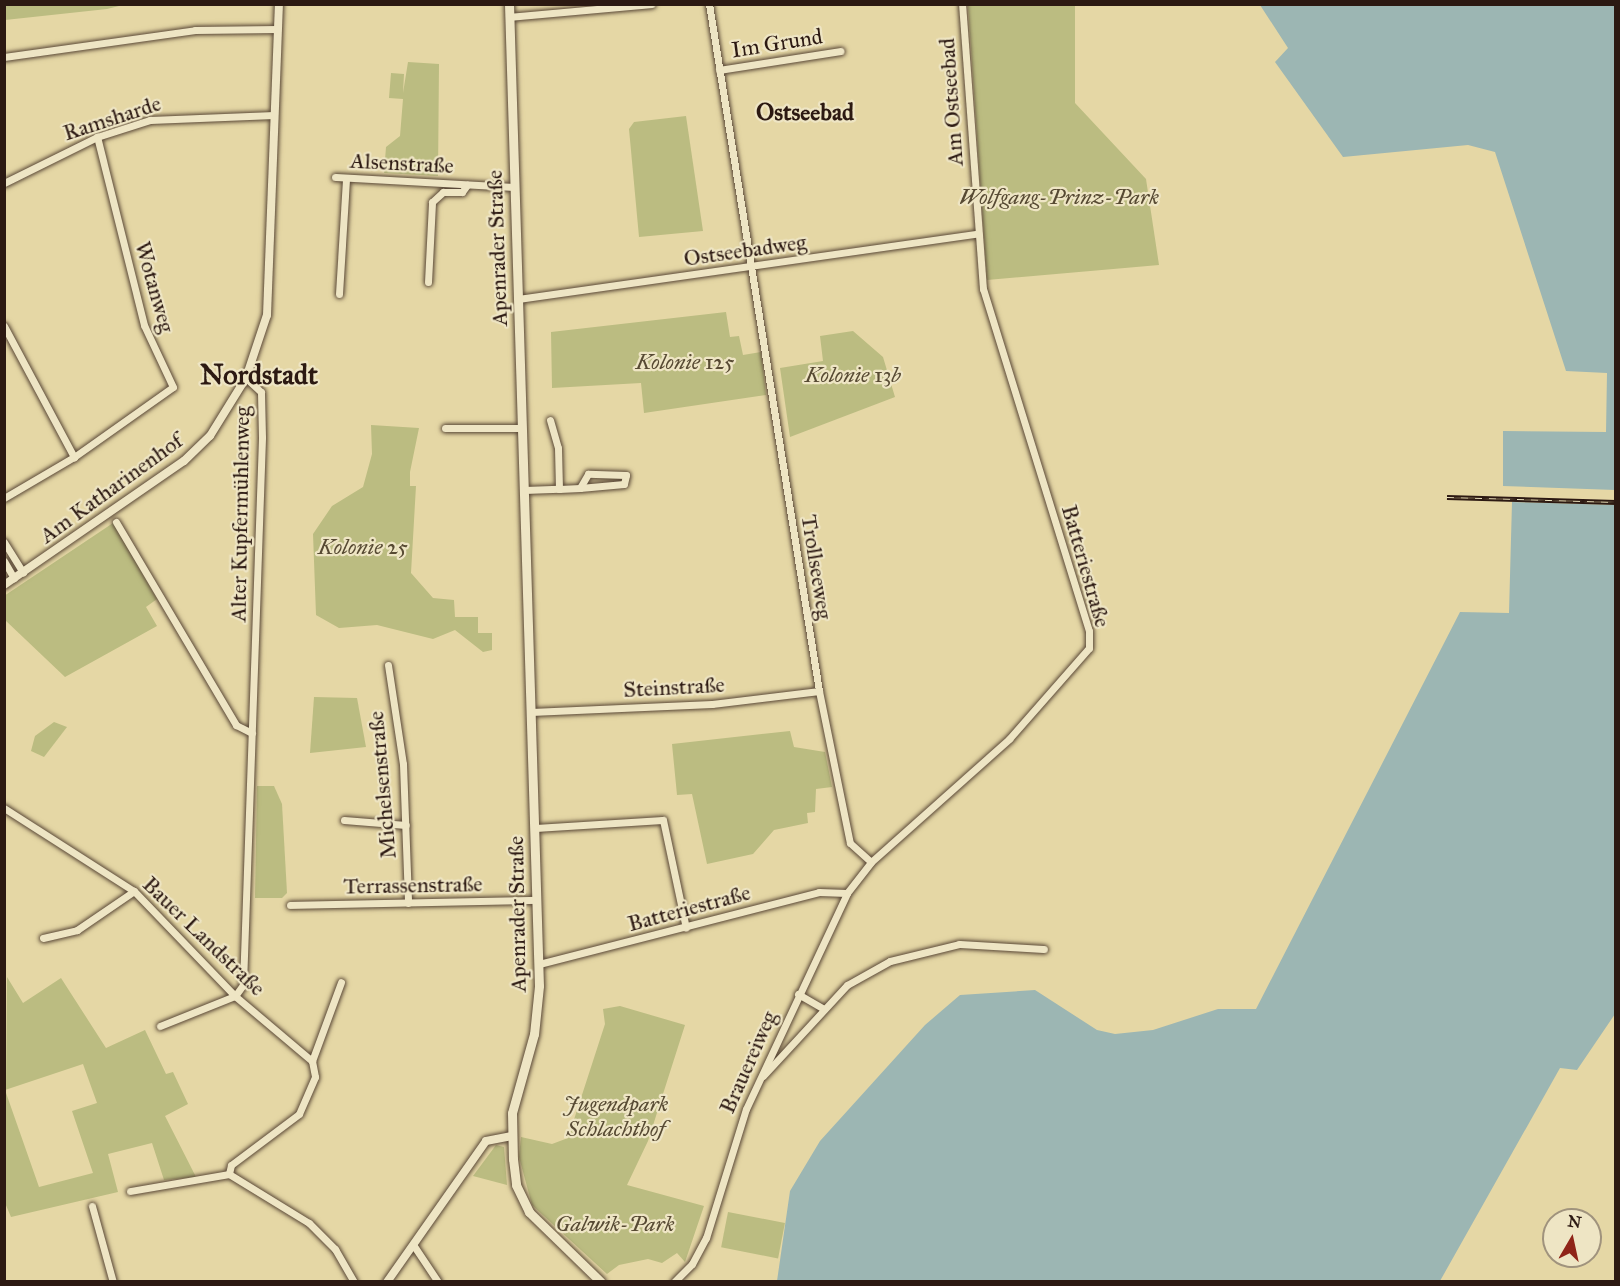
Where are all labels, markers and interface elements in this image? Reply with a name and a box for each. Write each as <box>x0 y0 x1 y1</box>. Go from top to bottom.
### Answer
street label: Im Grund <box>730 23 824 63</box>
street label: Am Ostseebad <box>933 37 969 167</box>
street label: Ramsharde <box>60 90 164 146</box>
district label: Ostseebad <box>756 99 854 127</box>
street label: Alsenstraße <box>349 147 455 179</box>
street label: Apenrader Straße <box>481 170 513 326</box>
park label: Wolfgang-Prinz-Park <box>959 184 1159 210</box>
street label: Ostseebadweg <box>682 228 808 272</box>
street label: Wotanweg <box>129 238 181 336</box>
park label: Kolonie 125 <box>636 349 734 375</box>
district label: Nordstadt <box>200 358 318 392</box>
park label: Kolonie 13b <box>805 362 901 388</box>
street label: Alter Kupfermühlenweg <box>225 406 255 622</box>
street label: Am Katharinenhof <box>34 427 188 549</box>
street label: Batteriestraße <box>1056 502 1116 630</box>
street label: Trollseeweg <box>796 513 838 621</box>
park label: Kolonie 25 <box>318 534 408 560</box>
street label: Steinstraße <box>623 671 725 703</box>
street label: Michelsenstraße <box>362 710 402 860</box>
street label: Apenrader Straße <box>502 836 532 992</box>
street label: Bauer Landstraße <box>137 871 271 1001</box>
street label: Terrassenstraße <box>343 871 483 899</box>
street label: Batteriestraße <box>625 879 753 937</box>
street label: Brauereiweg <box>714 1007 782 1117</box>
park label: Jugendpark Schlachthof <box>564 1090 668 1142</box>
north arrow <box>1542 1208 1602 1268</box>
park label: Galwik-Park <box>555 1211 675 1237</box>
text: N <box>1566 1211 1583 1232</box>

